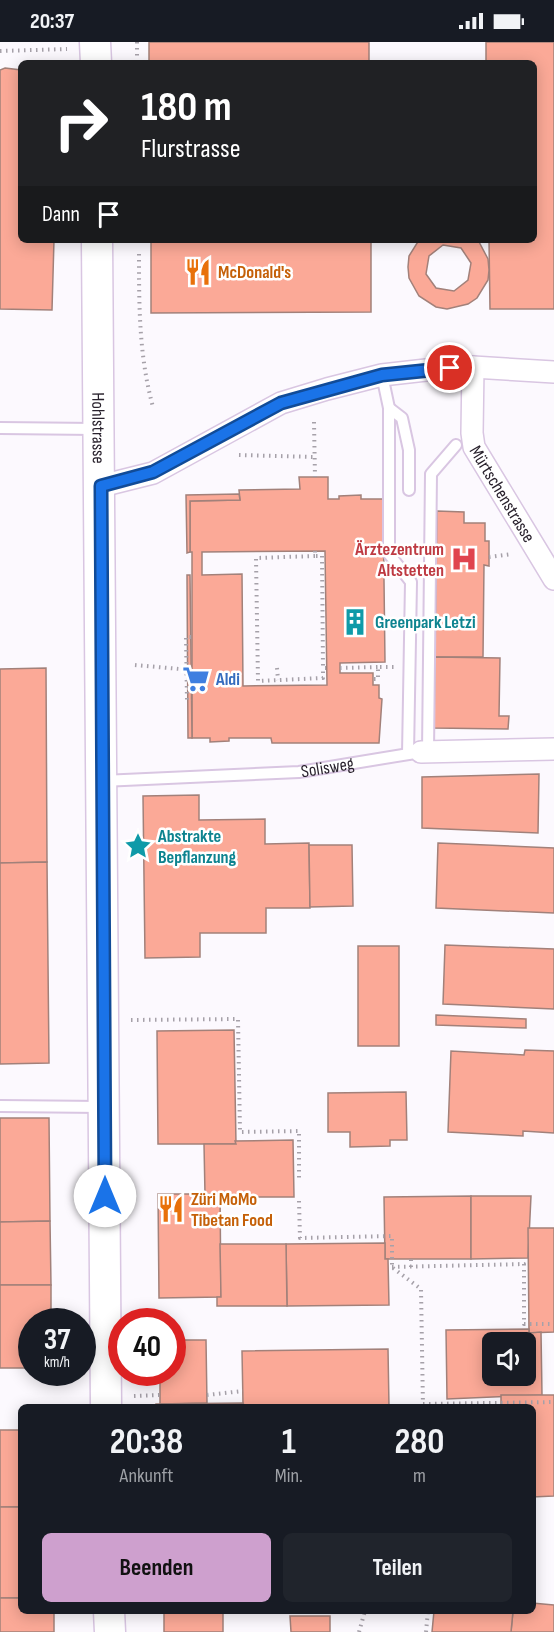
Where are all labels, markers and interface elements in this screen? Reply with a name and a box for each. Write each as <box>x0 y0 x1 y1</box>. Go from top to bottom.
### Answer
text: 20:37 <box>30 8 74 35</box>
text: 180 m <box>141 82 232 133</box>
icon: right <box>42 84 120 162</box>
text: Flurstrasse <box>141 133 241 165</box>
icon: arrive <box>92 198 125 231</box>
text: Dann <box>42 201 80 228</box>
restaurant icon: McDonald's <box>183 257 213 287</box>
place label: McDonald's <box>218 262 291 283</box>
pin <box>424 342 475 393</box>
icon: arrive <box>433 351 466 384</box>
street label: Hohlstrasse <box>87 392 109 464</box>
street label: Mürtschenstrasse <box>465 442 539 546</box>
place label: Ärztezentrum Altstetten <box>354 539 444 581</box>
hospital icon: Ärztezentrum Altstetten <box>449 544 479 574</box>
building icon: Greenpark Letzi <box>340 607 370 637</box>
place label: Greenpark Letzi <box>375 612 476 633</box>
supermarket icon: Aldi <box>181 664 211 694</box>
place label: Aldi <box>215 669 240 690</box>
street label: Solisweg <box>300 753 355 783</box>
place label: Abstrakte Bepflanzung <box>157 826 237 868</box>
place icon: Abstrakte Bepflanzung <box>123 831 153 861</box>
position arrow <box>73 1164 137 1228</box>
place label: Züri MoMo Tibetan Food <box>191 1189 273 1231</box>
restaurant icon: Züri MoMo Tibetan Food <box>156 1194 186 1224</box>
speed limit sign: 40 <box>108 1308 186 1386</box>
text: 37 <box>44 1322 70 1358</box>
map controls <box>482 1332 536 1386</box>
button: sound <box>482 1332 536 1386</box>
text: km/h <box>44 1353 70 1372</box>
text: 20:38 <box>110 1421 183 1464</box>
text: 1 <box>282 1421 296 1464</box>
text: 280 <box>394 1421 444 1464</box>
text: Ankunft <box>119 1464 173 1488</box>
text: Min. <box>275 1464 303 1488</box>
text: m <box>413 1464 426 1488</box>
button: Beenden <box>42 1533 271 1602</box>
button: Teilen <box>283 1533 512 1602</box>

